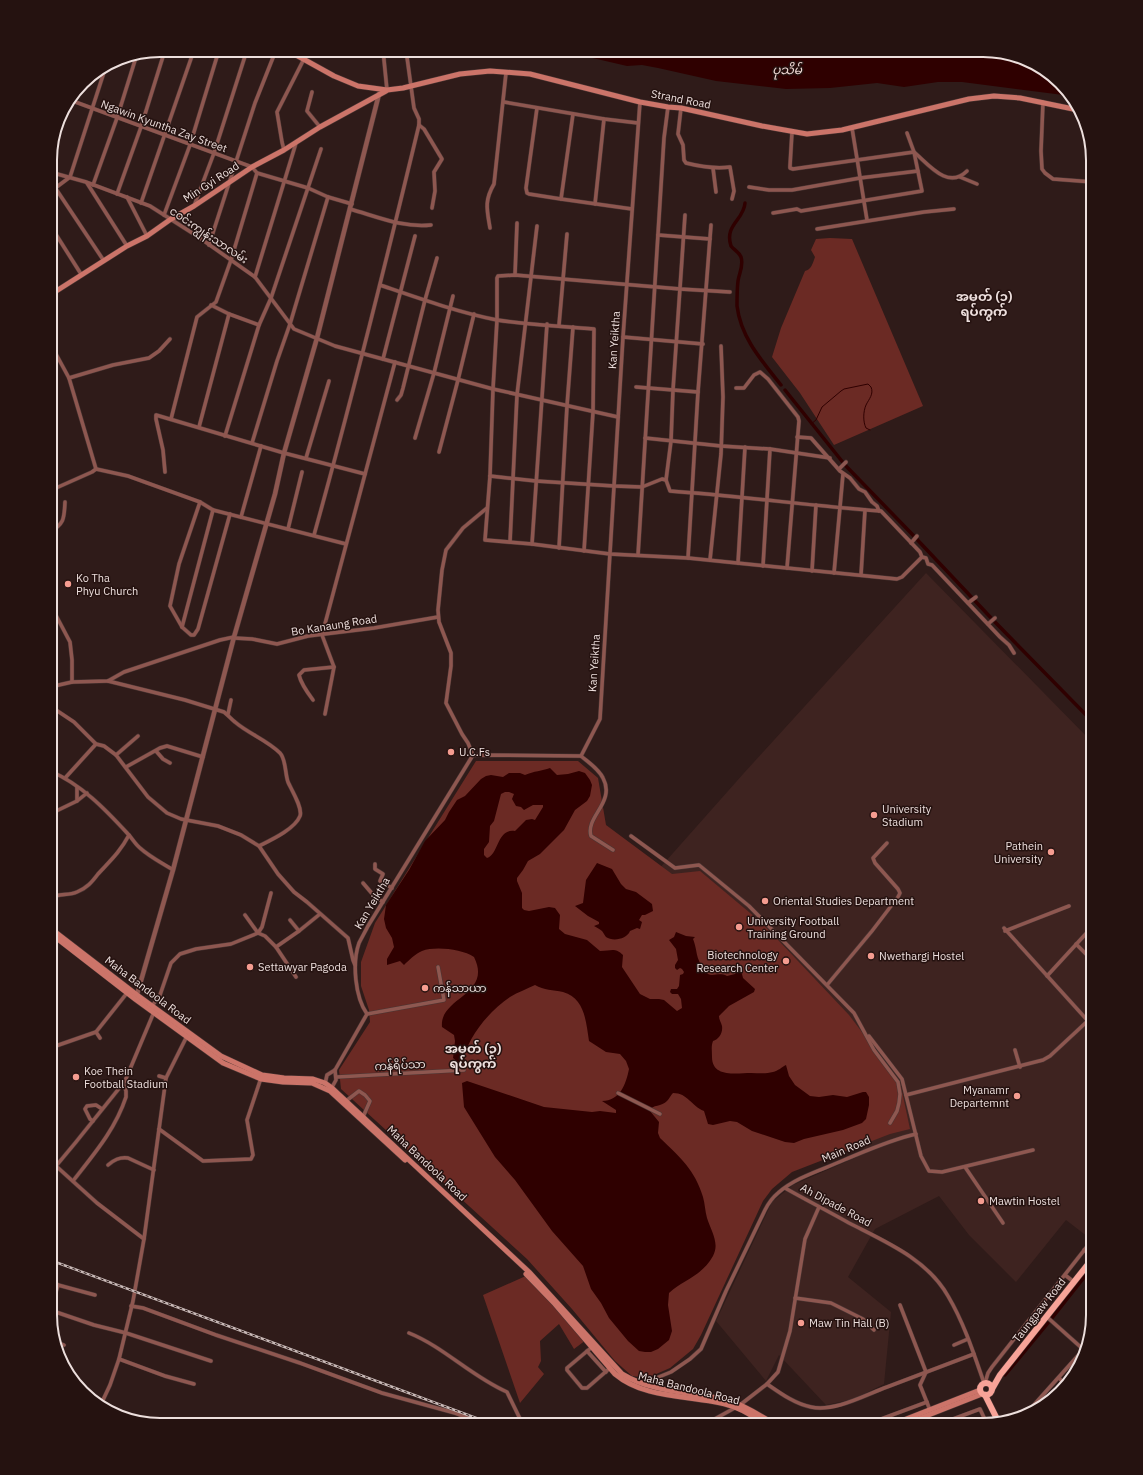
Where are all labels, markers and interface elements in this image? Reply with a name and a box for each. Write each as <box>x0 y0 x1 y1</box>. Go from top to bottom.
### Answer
water label: ပုသိမ် <box>772 61 803 80</box>
street label: Strand Road <box>650 86 712 112</box>
street label: Ngawin Kyuntha Zay Street <box>99 97 229 155</box>
street label: Min Gyi Road <box>180 159 242 205</box>
street label: ငဝင်းကျွန်းသာလမ်း <box>165 204 251 269</box>
district label: အမှတ် (၁) ရပ်ကွက် <box>956 287 1012 322</box>
street label: Kan Yeiktha <box>605 310 623 369</box>
place label: Ko Tha Phyu Church <box>76 571 138 598</box>
marker: Ko Tha Phyu Church <box>63 579 73 589</box>
street label: Bo Kanaung Road <box>290 611 378 639</box>
street label: Kan Yeiktha <box>585 633 603 692</box>
place label: U.C.Fs <box>459 745 490 759</box>
marker: U.C.Fs <box>446 747 456 757</box>
place label: University Stadium <box>882 802 932 829</box>
marker: University Stadium <box>869 810 879 820</box>
place label: Pathein University <box>994 839 1043 866</box>
marker: Pathein University <box>1046 847 1056 857</box>
street label: Kan Yeiktha <box>351 874 393 931</box>
place label: Oriental Studies Department <box>773 894 914 908</box>
marker: Oriental Studies Department <box>760 896 770 906</box>
place label: University Football Training Ground <box>747 914 839 941</box>
marker: University Football Training Ground <box>734 922 744 932</box>
place label: Biotechnology Research Center <box>696 948 778 975</box>
place label: Nwethargi Hostel <box>879 949 964 963</box>
marker: Nwethargi Hostel <box>866 951 876 961</box>
street label: Maha Bandoola Road <box>102 953 194 1027</box>
marker: Biotechnology Research Center <box>781 956 791 966</box>
place label: Settawyar Pagoda <box>258 960 347 974</box>
marker: Settawyar Pagoda <box>245 962 255 972</box>
place label: ကန်သာယာ <box>433 981 486 997</box>
marker: ကန်သာယာ <box>420 983 430 993</box>
district label: အမှတ် (၃) ရပ်ကွက် <box>445 1039 501 1074</box>
street label: ကန်ရိပ်သာ <box>374 1057 426 1075</box>
place label: Koe Thein Football Stadium <box>84 1064 168 1091</box>
marker: Koe Thein Football Stadium <box>71 1072 81 1082</box>
place label: Myanamr Departemnt <box>950 1083 1009 1110</box>
marker: Myanamr Departemnt <box>1012 1091 1022 1101</box>
street label: Maha Bandoola Road <box>384 1122 470 1204</box>
street label: Main Road <box>819 1132 873 1166</box>
street label: Ah Dipade Road <box>798 1180 874 1230</box>
place label: Mawtin Hostel <box>989 1194 1060 1208</box>
marker: Mawtin Hostel <box>976 1196 986 1206</box>
street label: Taungpaw Road <box>1009 1275 1069 1345</box>
place label: Maw Tin Hall (B) <box>809 1316 889 1330</box>
marker: Maw Tin Hall (B) <box>796 1318 806 1328</box>
street label: Maha Bandoola Road <box>637 1369 741 1407</box>

